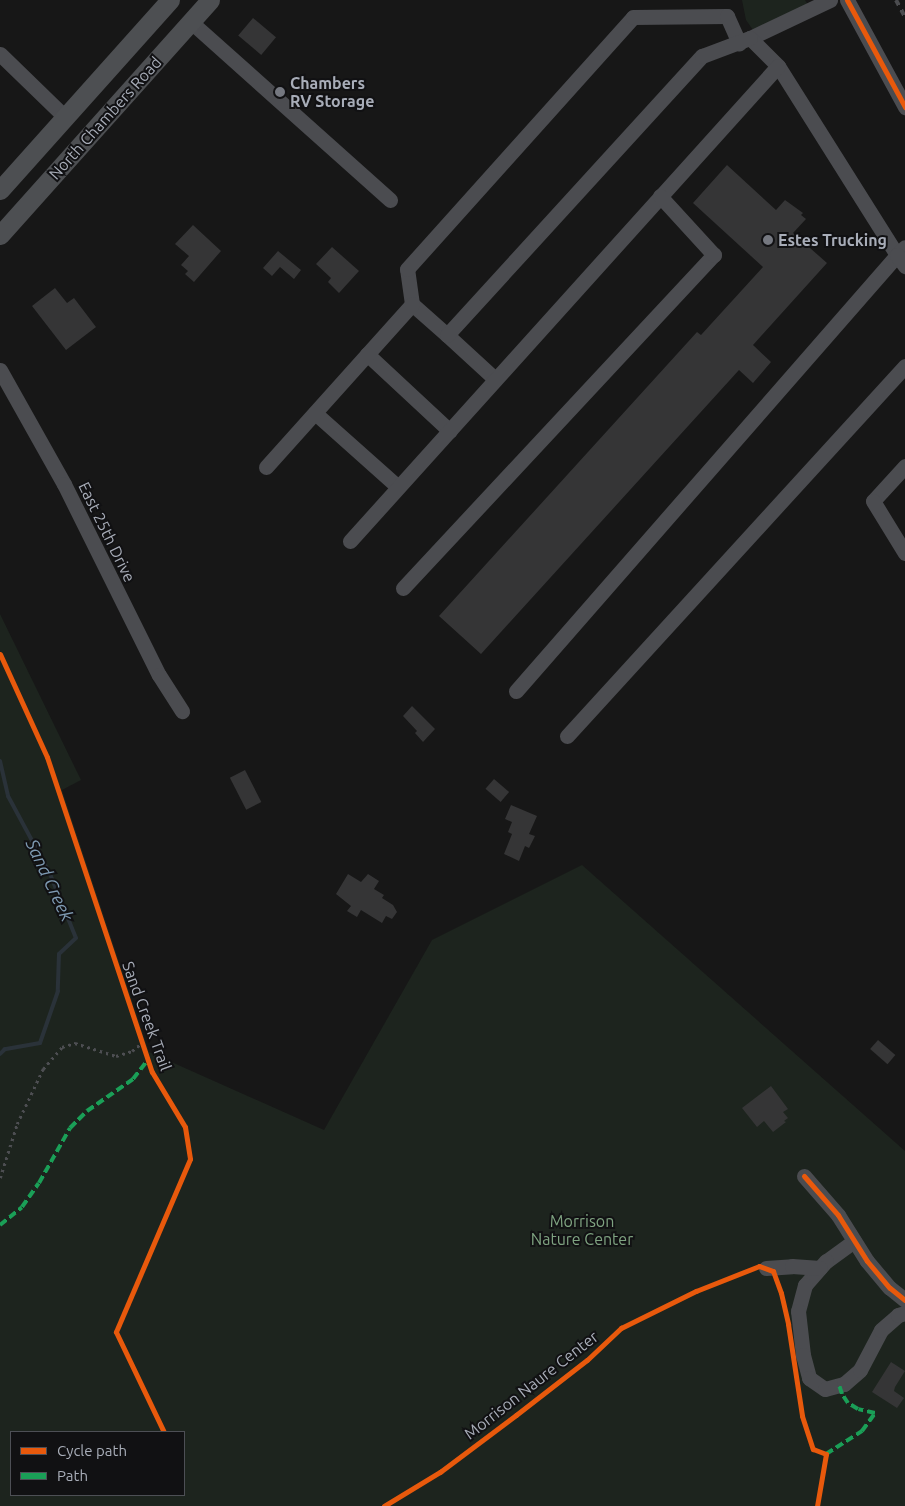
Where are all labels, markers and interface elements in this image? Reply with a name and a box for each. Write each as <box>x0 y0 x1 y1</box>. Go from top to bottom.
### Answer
street label: North Chambers Road <box>45 53 165 183</box>
place label: Chambers RV Storage <box>290 73 374 111</box>
marker: Chambers RV Storage <box>274 86 286 98</box>
place label: Estes Trucking <box>778 230 887 250</box>
marker: Estes Trucking <box>762 234 774 246</box>
street label: East 25th Drive <box>74 479 140 585</box>
water label: Sand Creek <box>22 835 78 925</box>
street label: Sand Creek Trail <box>118 959 176 1073</box>
park label: Morrison Nature Center <box>531 1211 633 1249</box>
street label: Morrison Naure Center <box>460 1327 602 1443</box>
legend <box>10 1431 185 1496</box>
text: Cycle path <box>57 1442 127 1459</box>
text: Path <box>57 1467 88 1484</box>

